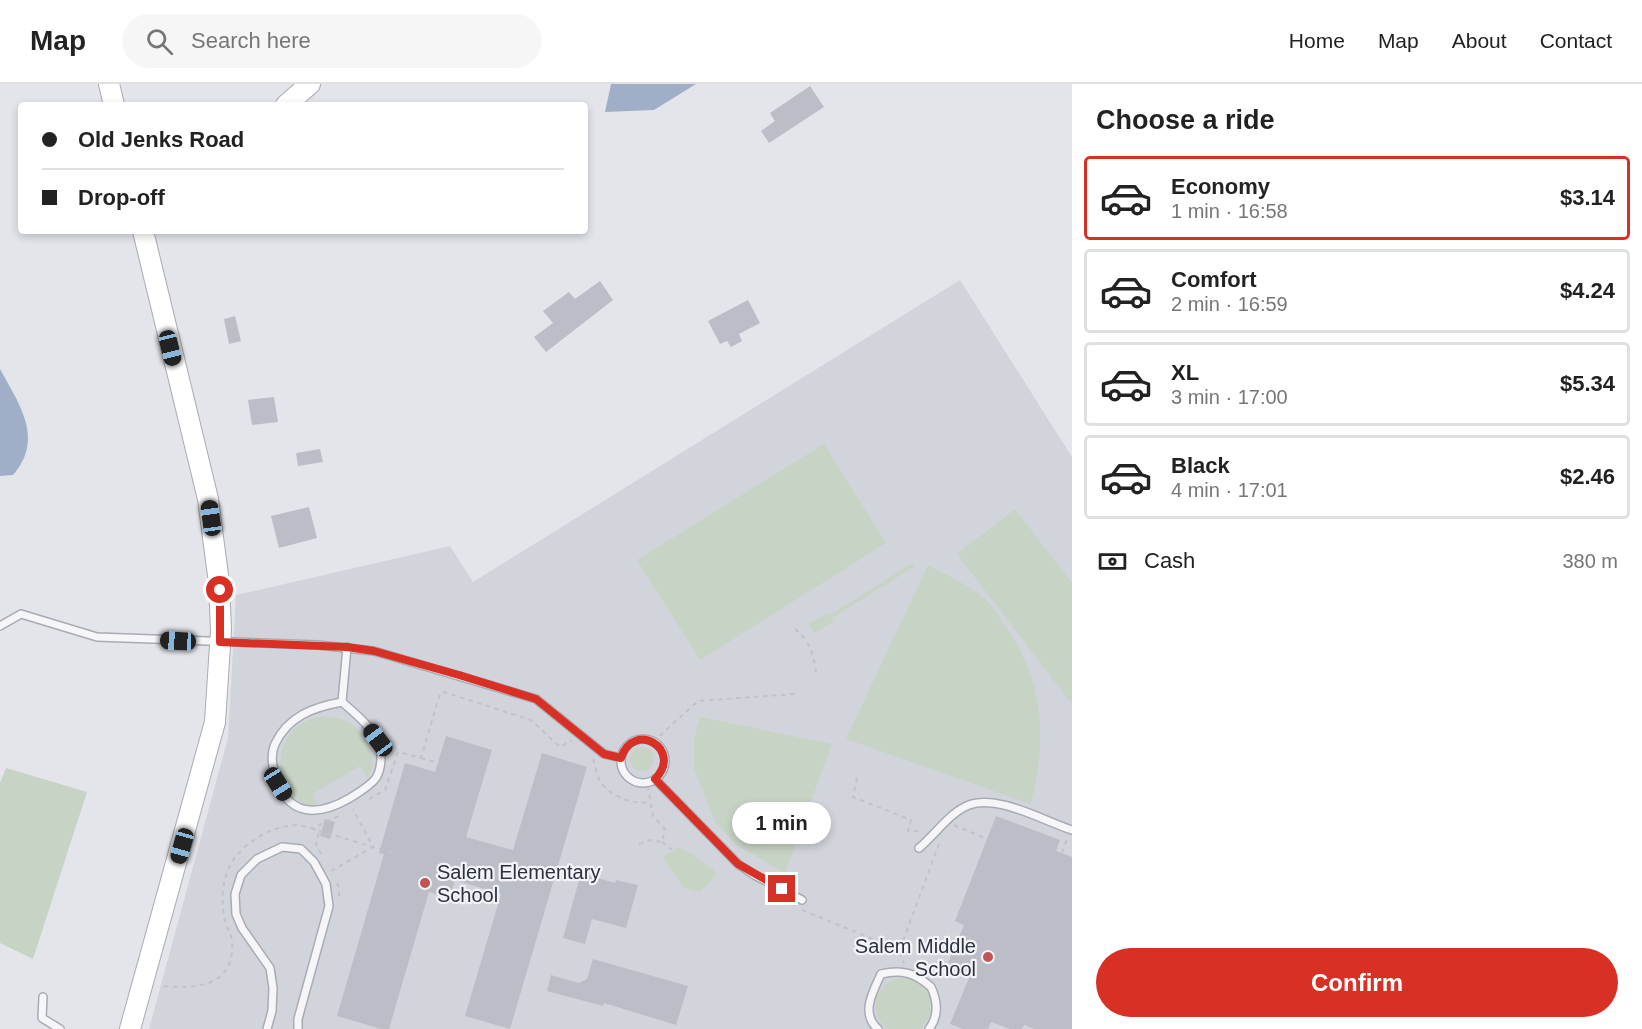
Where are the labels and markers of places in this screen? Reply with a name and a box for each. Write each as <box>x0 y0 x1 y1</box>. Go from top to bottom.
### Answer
place label: Salem Elementary School <box>437 861 600 906</box>
marker: Salem Elementary School <box>418 876 432 890</box>
place label: Salem Middle School <box>855 935 976 980</box>
marker: Salem Middle School <box>981 950 995 964</box>

